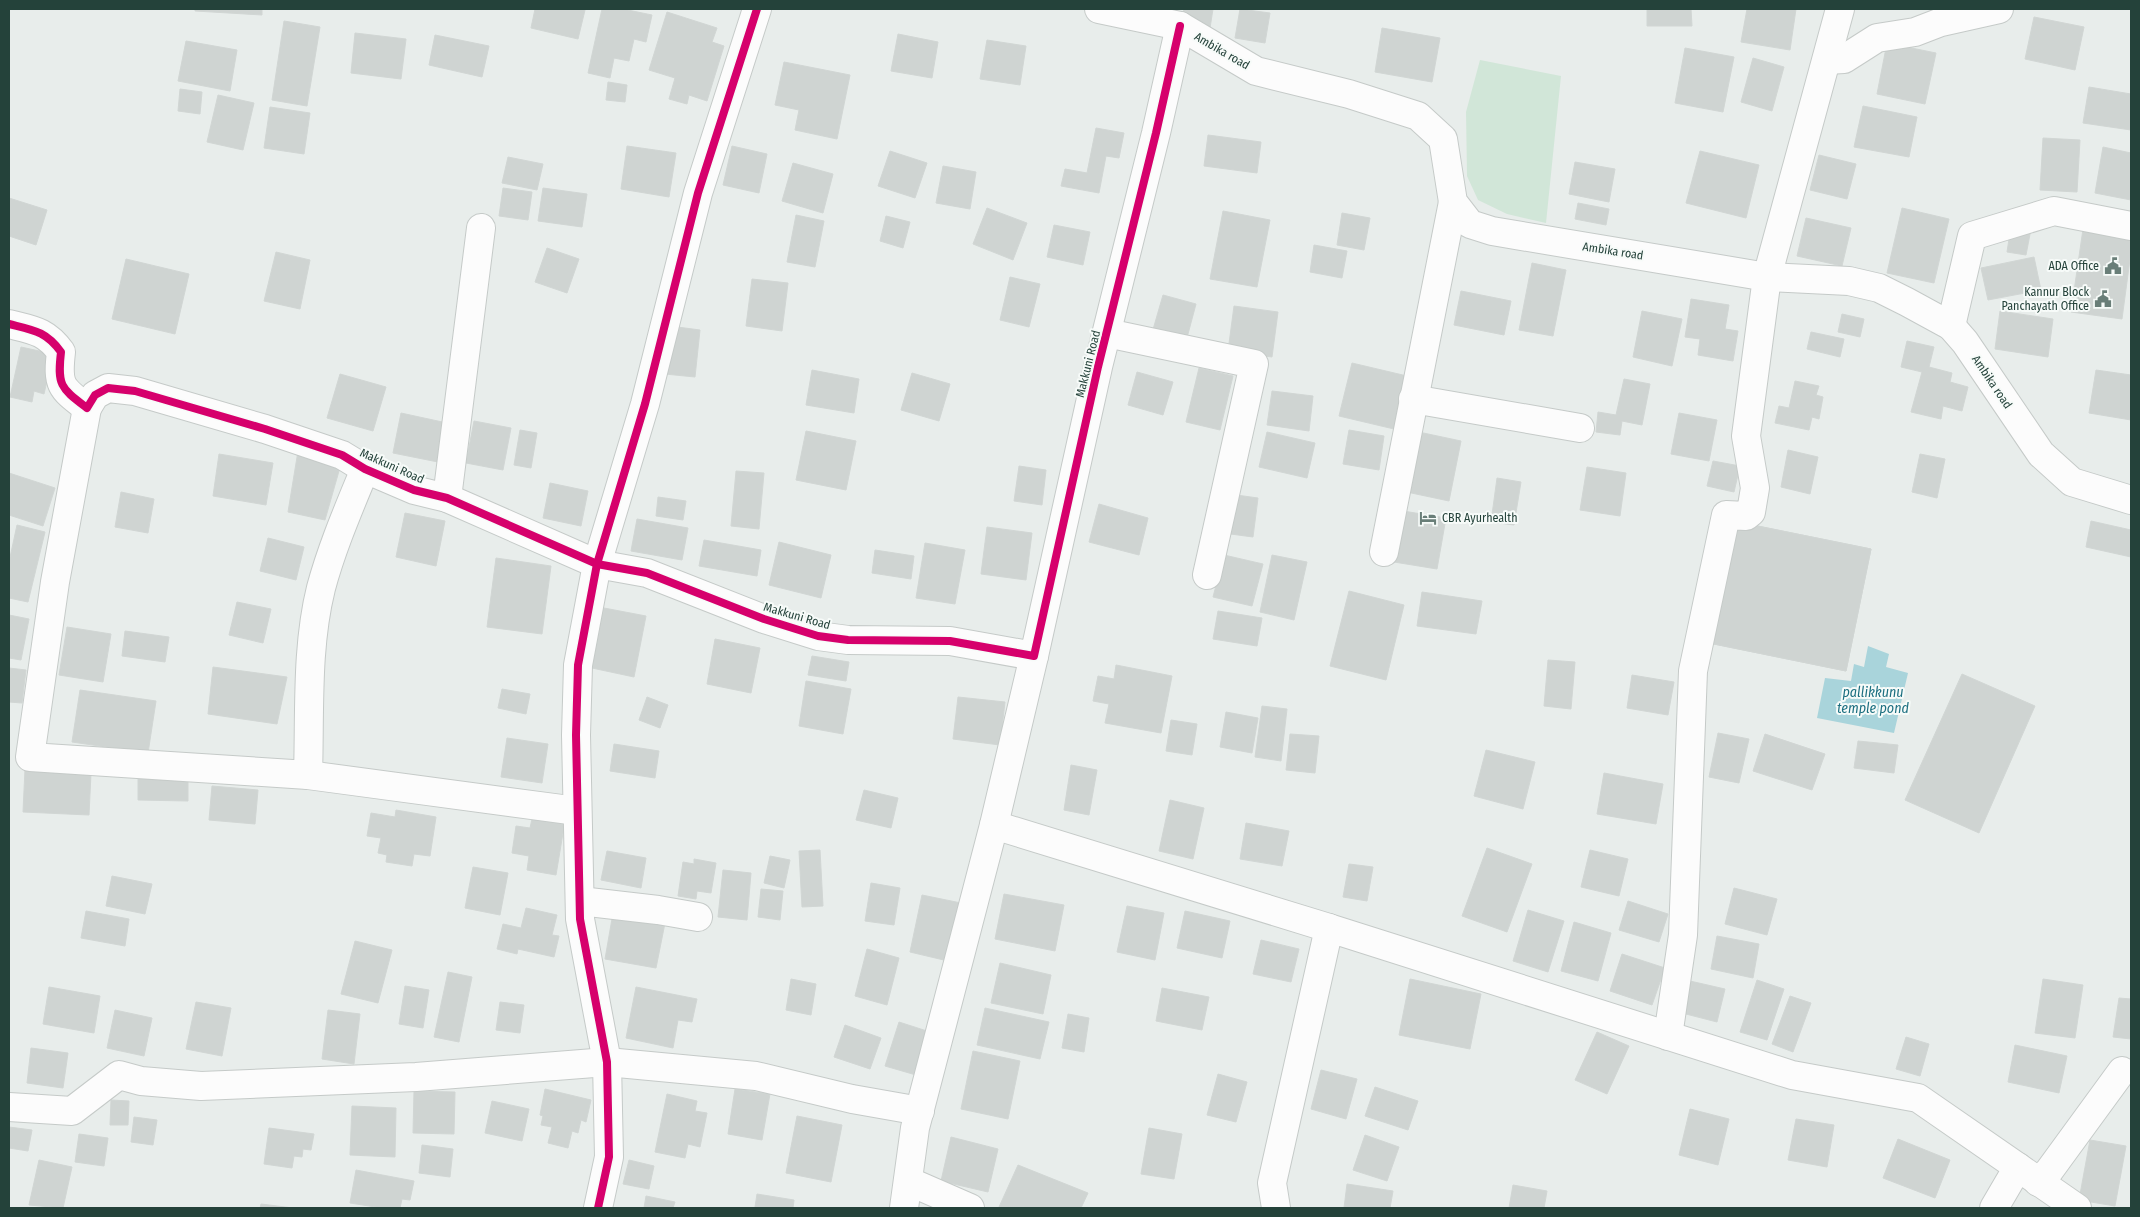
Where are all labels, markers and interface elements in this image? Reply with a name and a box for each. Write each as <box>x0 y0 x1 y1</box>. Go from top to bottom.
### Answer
street label: Ambika road <box>1192 30 1252 72</box>
street label: Ambika road <box>1582 239 1644 263</box>
public building icon: ADA Office <box>2103 256 2123 276</box>
place label: ADA Office <box>2048 259 2099 273</box>
place label: Kannur Block Panchayath Office <box>2002 285 2089 313</box>
public building icon: Kannur Block Panchayath Office <box>2093 289 2113 309</box>
street label: Makkuni Road <box>1073 329 1103 399</box>
street label: Ambika road <box>1969 353 2015 411</box>
street label: Makkuni Road <box>358 446 426 486</box>
hotel icon: CBR Ayurhealth <box>1418 508 1438 528</box>
place label: CBR Ayurhealth <box>1442 511 1517 525</box>
street label: Makkuni Road <box>762 600 832 632</box>
water label: pallikkunu temple pond <box>1837 684 1910 717</box>

